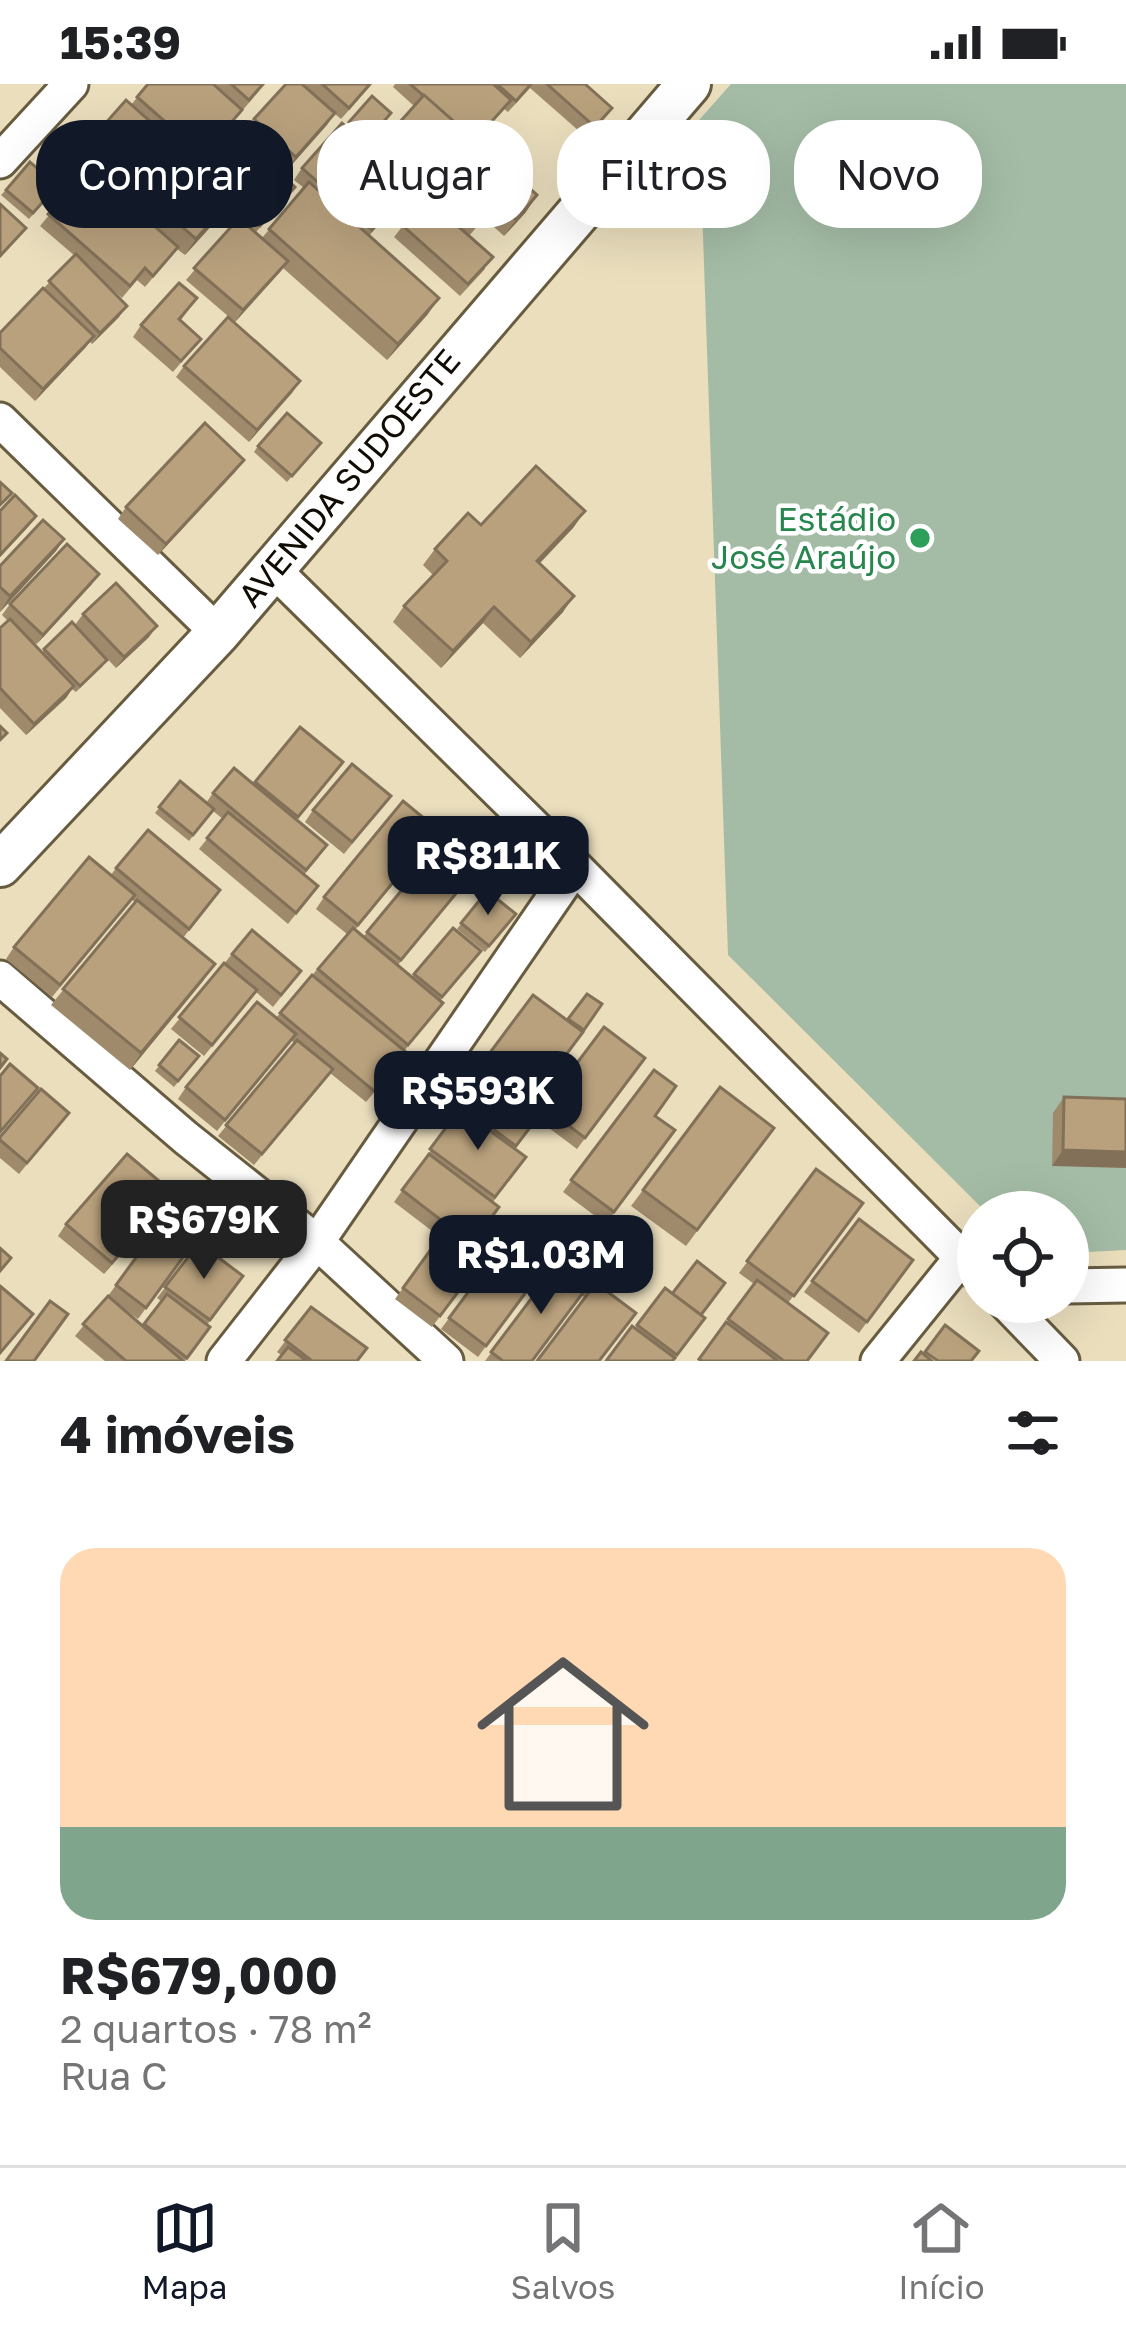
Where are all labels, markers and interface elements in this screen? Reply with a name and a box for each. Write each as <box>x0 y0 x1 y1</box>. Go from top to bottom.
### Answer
text: 15:39 <box>60 15 181 69</box>
chip: Comprar <box>36 120 293 228</box>
chip: Alugar <box>317 120 533 228</box>
chip: Filtros <box>557 120 770 228</box>
chip: Novo <box>794 120 982 228</box>
street label: AVENIDA SUDOESTE <box>230 341 468 614</box>
place label: Estádio José Araújo <box>711 499 896 576</box>
marker: Estádio José Araújo <box>907 525 933 551</box>
pin: R$811K <box>390 816 586 918</box>
text: R$811K <box>415 831 561 878</box>
pin: R$593K <box>380 1051 576 1153</box>
text: R$593K <box>401 1066 555 1113</box>
pin: R$679K <box>106 1180 302 1282</box>
map controls <box>957 1191 1089 1323</box>
button: locate <box>957 1191 1089 1323</box>
text: R$679K <box>128 1195 280 1242</box>
pin: R$1.03M <box>430 1215 652 1317</box>
text: R$1.03M <box>456 1230 626 1277</box>
icon: filters <box>1000 1400 1066 1466</box>
text: 4 imóveis <box>60 1403 295 1464</box>
icon: home <box>455 1626 671 1842</box>
text: R$679,000 <box>60 1944 338 2005</box>
text: 2 quartos · 78 m² <box>60 2005 372 2052</box>
text: Rua C <box>60 2052 168 2099</box>
tab: Mapa <box>142 2195 227 2306</box>
tab: Salvos <box>511 2195 615 2306</box>
tab: Início <box>898 2195 984 2306</box>

